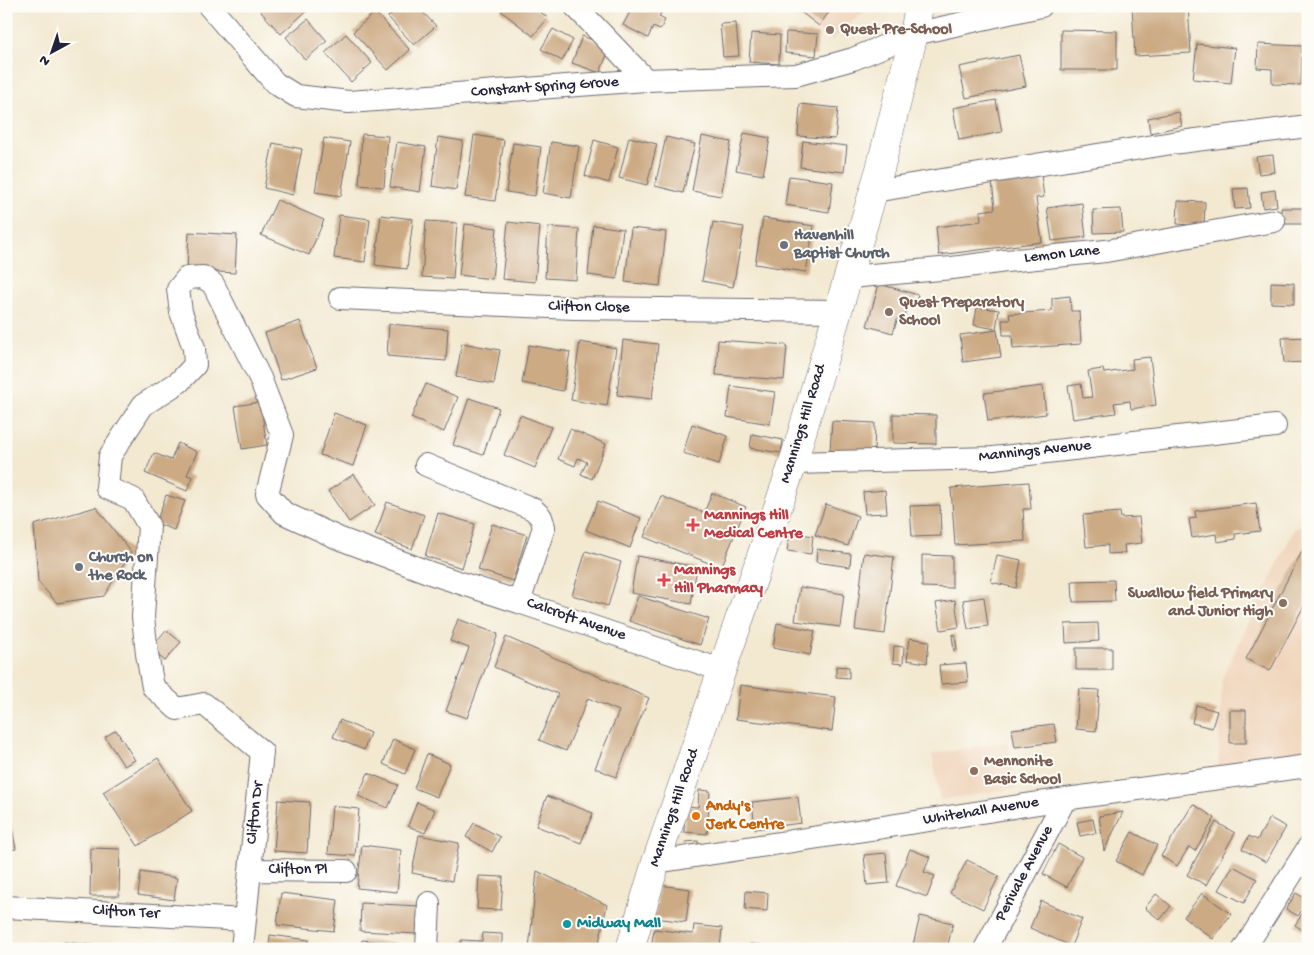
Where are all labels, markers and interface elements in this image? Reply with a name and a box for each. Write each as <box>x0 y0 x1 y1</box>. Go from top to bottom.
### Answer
place label: Quest Pre-School <box>840 21 953 40</box>
marker: Quest Pre-School <box>824 24 836 36</box>
north arrow <box>28 28 78 78</box>
text: N <box>36 51 54 69</box>
street label: Constant Spring Grove <box>470 73 620 103</box>
place label: Havenhill Baptist Church <box>793 227 890 264</box>
marker: Havenhill Baptist Church <box>778 239 790 251</box>
street label: Lemon Lane <box>1023 242 1101 268</box>
place label: Quest Preparatory School <box>899 294 1024 331</box>
street label: Clifton Close <box>548 298 631 318</box>
marker: Quest Preparatory School <box>883 306 895 318</box>
street label: Mannings Hill Road <box>777 361 832 486</box>
street label: Mannings Avenue <box>978 437 1093 467</box>
place label: Mannings Hill Medical Centre <box>704 507 804 544</box>
marker: Mannings Hill Medical Centre <box>686 518 700 532</box>
place label: Church on the Rock <box>87 549 154 586</box>
marker: Church on the Rock <box>73 561 85 573</box>
place label: Mannings Hill Pharmacy <box>674 562 763 599</box>
marker: Mannings Hill Pharmacy <box>658 574 670 586</box>
place label: Swallow field Primary and Junior High <box>1128 584 1273 622</box>
street label: Calcroft Avenue <box>524 594 629 646</box>
marker: Swallow field Primary and Junior High <box>1277 597 1289 609</box>
street label: Mannings Hill Road <box>646 745 705 869</box>
place label: Mennonite Basic School <box>983 753 1062 790</box>
marker: Mennonite Basic School <box>968 765 980 777</box>
street label: Clifton Dr <box>243 779 269 845</box>
street label: Whitehall Avenue <box>922 793 1041 831</box>
place label: Andy's Jerk Centre <box>705 798 785 835</box>
marker: Andy's Jerk Centre <box>690 810 702 822</box>
street label: Perivale Avenue <box>991 822 1059 926</box>
street label: Clifton Pl <box>268 861 328 880</box>
street label: Clifton Ter <box>92 902 161 924</box>
place label: Midway Mall <box>577 915 661 934</box>
marker: Midway Mall <box>561 918 573 930</box>

